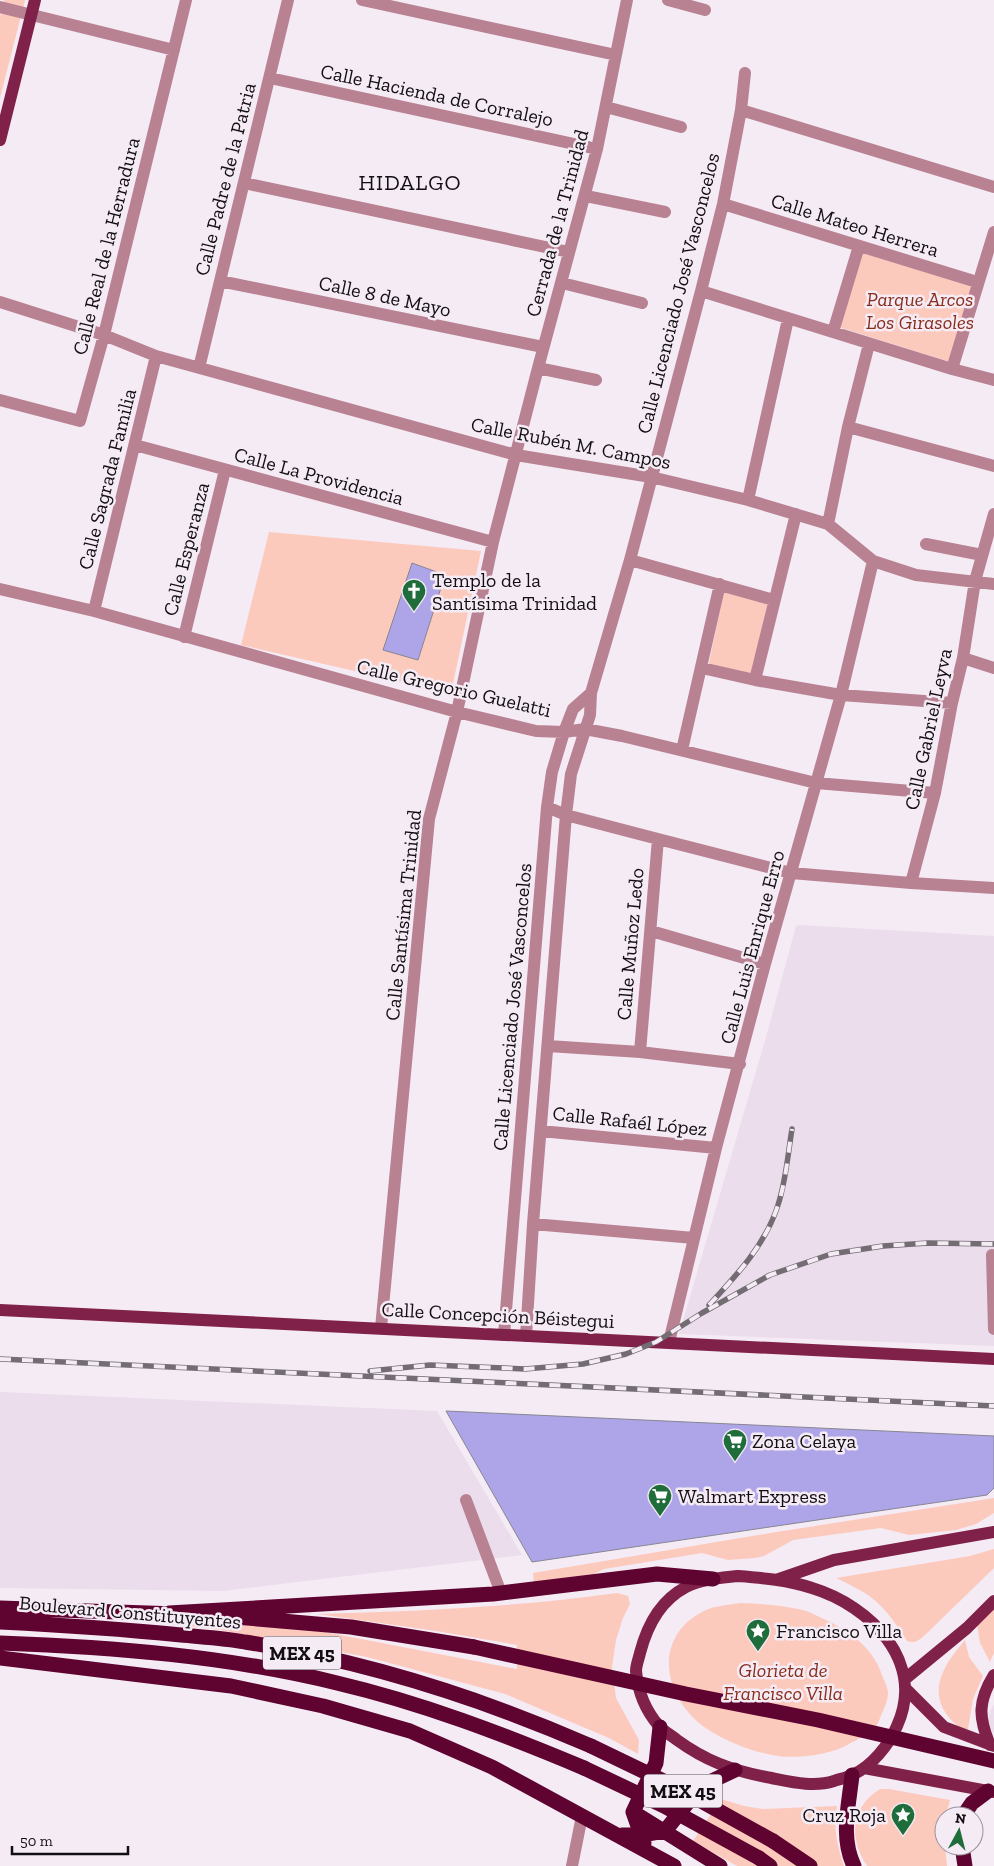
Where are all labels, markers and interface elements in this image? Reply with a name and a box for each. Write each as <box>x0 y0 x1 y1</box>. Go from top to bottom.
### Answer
street label: Calle Hacienda de Corralejo <box>319 59 555 131</box>
street label: Calle Padre de la Patria <box>189 80 261 278</box>
street label: Cerrada de la Trinidad <box>520 127 594 319</box>
street label: Calle Real de la Herradura <box>67 134 145 357</box>
street label: Calle Licenciado José Vasconcelos <box>631 150 725 436</box>
district label: HIDALGO <box>358 169 462 196</box>
street label: Calle Mateo Herrera <box>768 188 942 262</box>
street label: Calle 8 de Mayo <box>317 270 453 322</box>
park label: Parque Arcos Los Girasoles <box>866 287 974 334</box>
street label: Calle Sagrada Familia <box>73 386 141 572</box>
street label: Calle Rubén M. Campos <box>469 412 673 474</box>
street label: Calle La Providencia <box>232 442 407 510</box>
street label: Calle Esperanza <box>158 480 214 618</box>
place label: Templo de la Santísima Trinidad <box>432 568 597 615</box>
church icon: Templo de la Santísima Trinidad <box>401 578 427 612</box>
street label: Calle Gabriel Leyva <box>899 646 957 812</box>
street label: Calle Gregorio Guelatti <box>355 654 554 722</box>
street label: Calle Santísima Trinidad <box>380 808 426 1022</box>
street label: Calle Luis Enrique Erro <box>715 847 789 1047</box>
street label: Calle Licenciado José Vasconcelos <box>487 862 537 1152</box>
street label: Calle Muñoz Ledo <box>611 867 649 1021</box>
street label: Calle Rafaél López <box>552 1101 708 1141</box>
street label: Calle Concepción Béistegui <box>381 1297 615 1333</box>
supermarket icon: Zona Celaya <box>722 1428 748 1462</box>
place label: Zona Celaya <box>752 1429 857 1453</box>
supermarket icon: Walmart Express <box>647 1483 673 1517</box>
place label: Walmart Express <box>678 1484 826 1508</box>
street label: Boulevard Constituyentes <box>18 1590 242 1634</box>
place icon: Francisco Villa <box>745 1618 771 1652</box>
place label: Francisco Villa <box>776 1619 902 1643</box>
road number: MEX 45 <box>263 1636 341 1670</box>
park label: Glorieta de Francisco Villa <box>723 1658 843 1705</box>
road number: MEX 45 <box>644 1774 722 1808</box>
place icon: Cruz Roja <box>890 1802 916 1836</box>
place label: Cruz Roja <box>803 1803 886 1827</box>
north arrow <box>934 1806 984 1856</box>
text: N <box>954 1810 967 1828</box>
scale bar <box>12 1824 129 1856</box>
text: 50 m <box>20 1832 53 1850</box>

